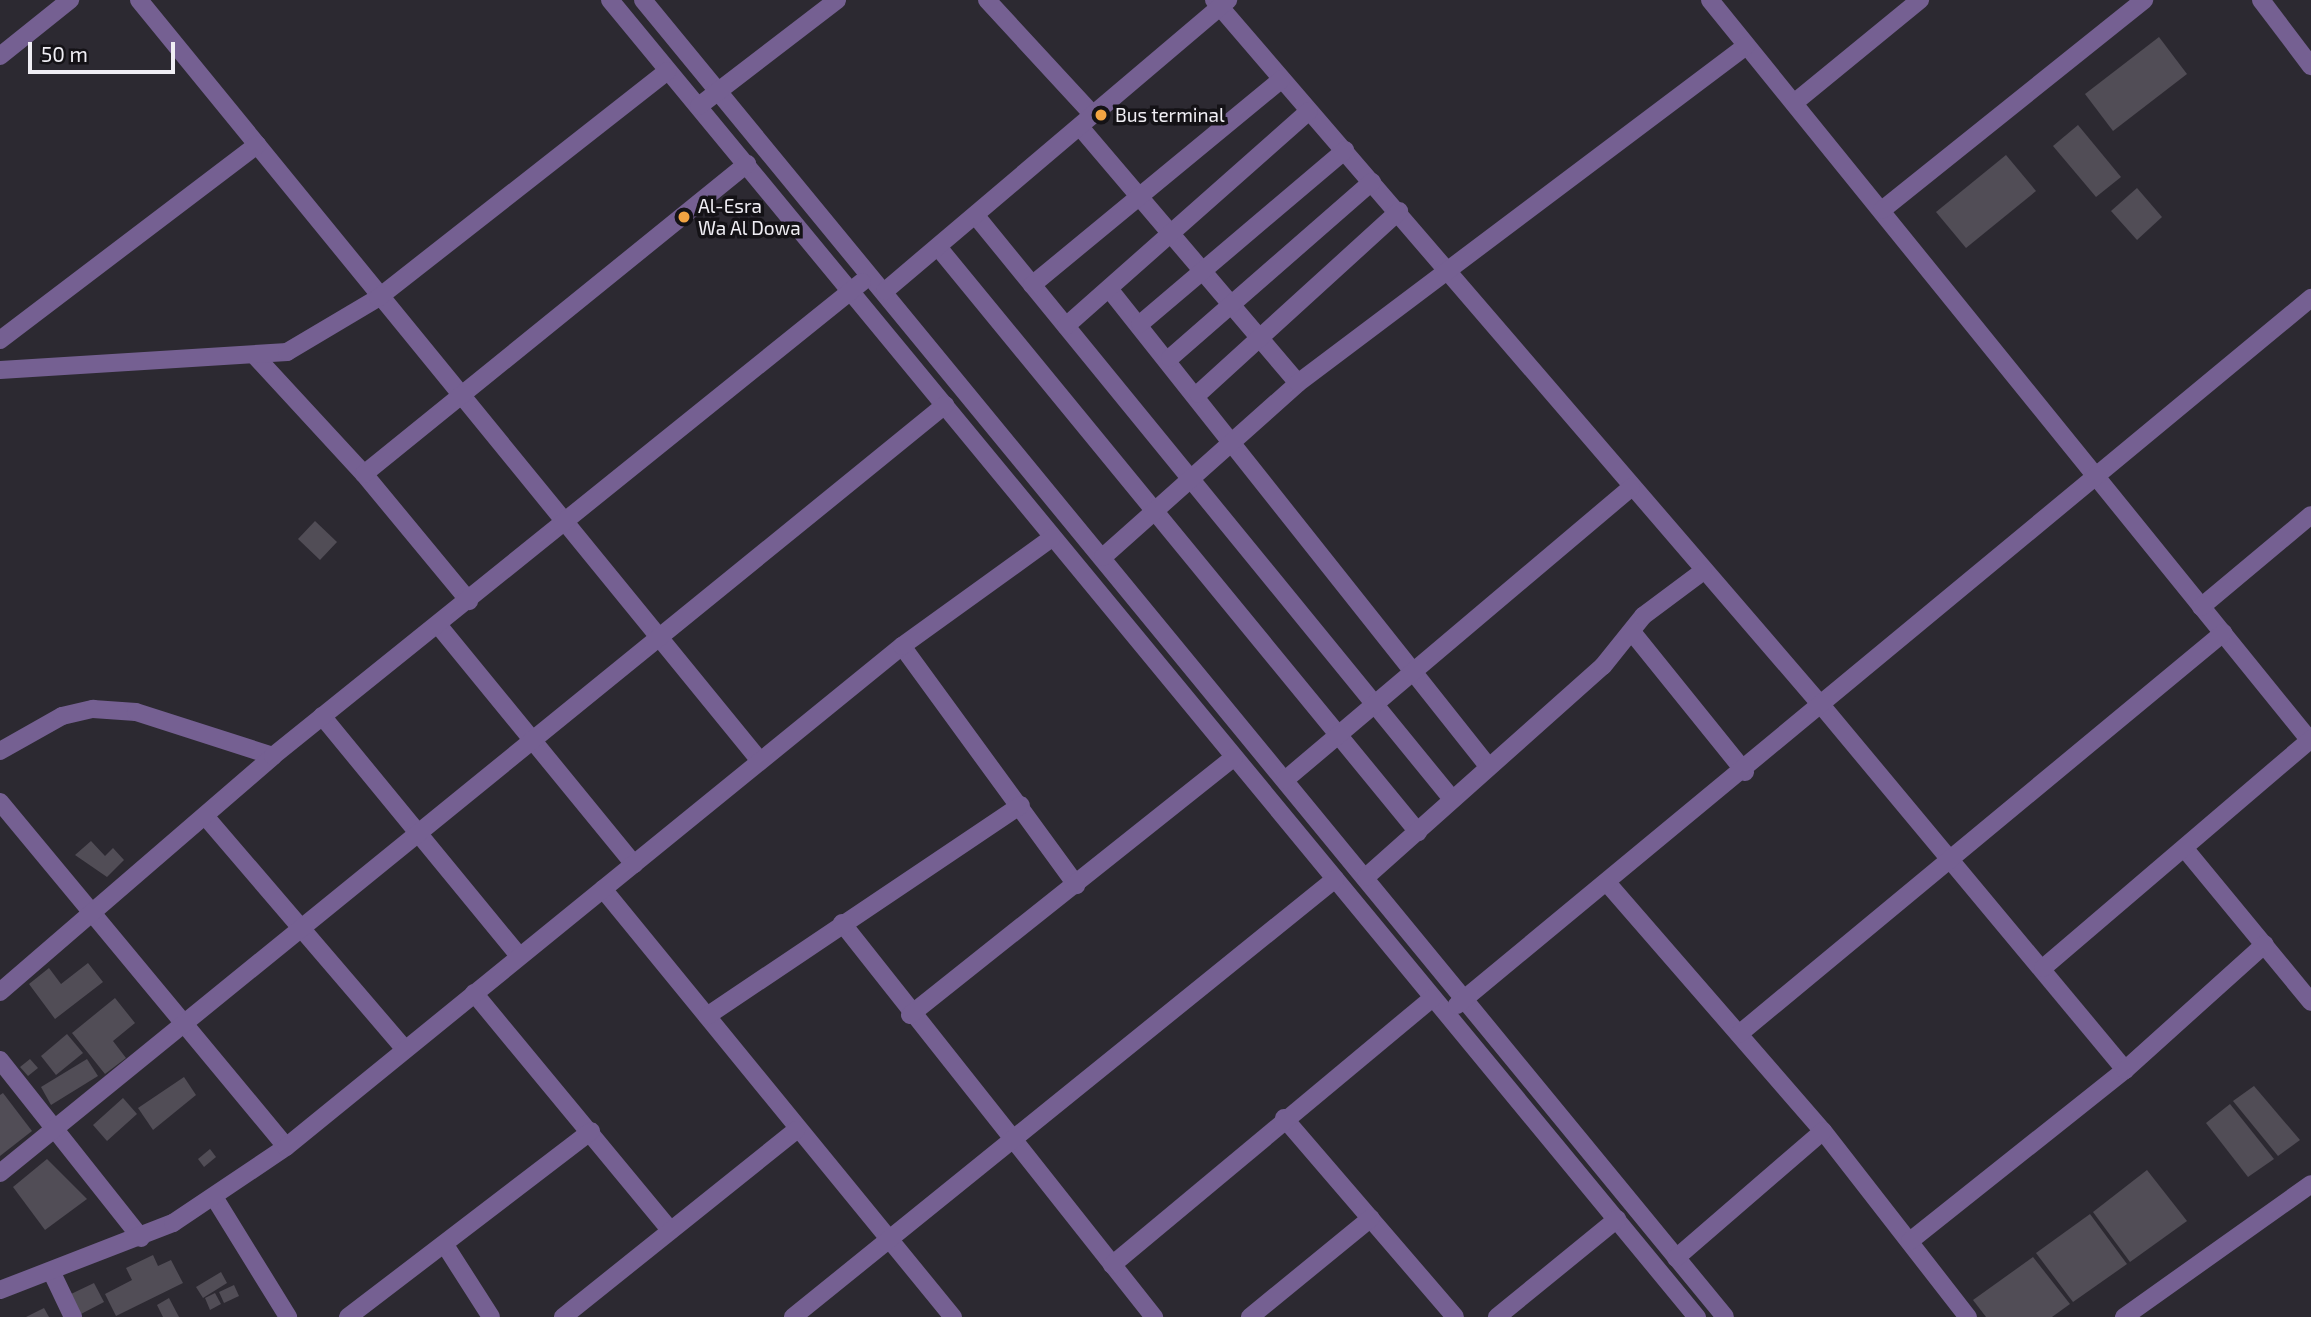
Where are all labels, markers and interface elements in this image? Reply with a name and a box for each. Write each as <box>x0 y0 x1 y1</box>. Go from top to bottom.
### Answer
scale bar <box>32 28 178 72</box>
text: 50 m <box>41 41 88 66</box>
place label: Bus terminal <box>1115 104 1225 126</box>
marker: Bus terminal <box>1093 107 1109 123</box>
place label: Al-Esra Wa Al Dowa <box>698 195 802 239</box>
marker: Al-Esra Wa Al Dowa <box>676 209 692 225</box>

